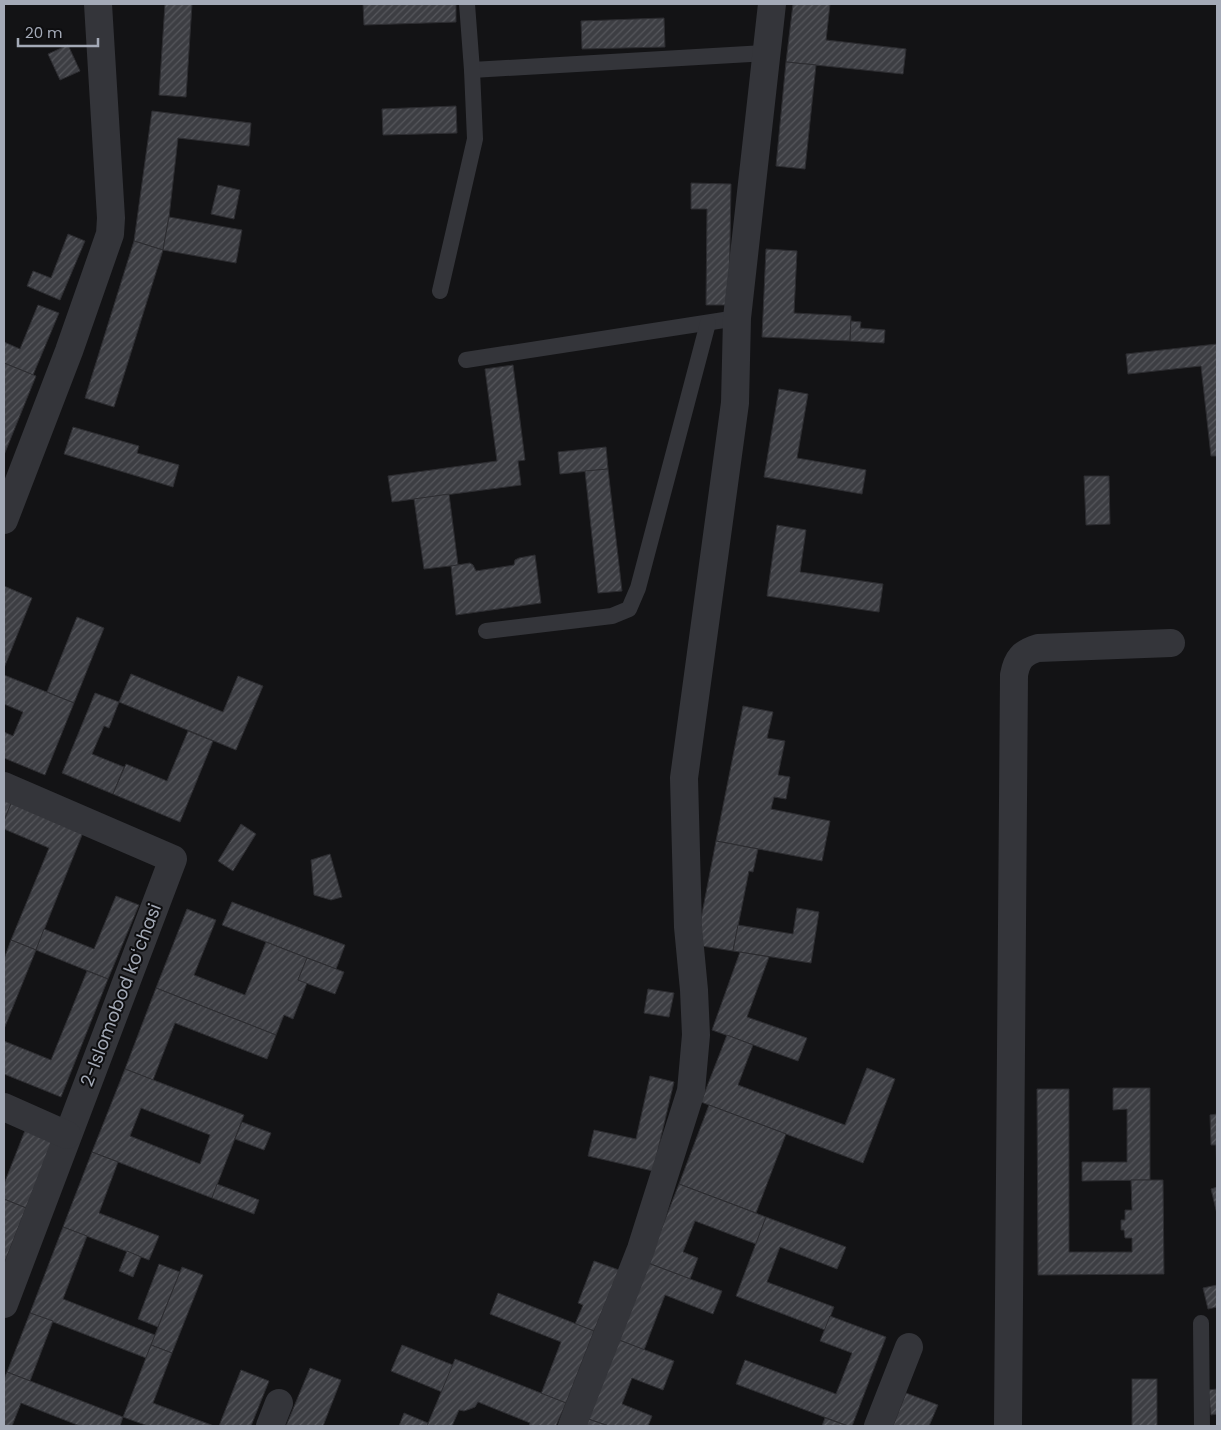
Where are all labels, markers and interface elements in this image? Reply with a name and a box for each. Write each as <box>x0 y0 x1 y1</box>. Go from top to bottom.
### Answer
scale bar <box>18 15 98 47</box>
text: 20 m <box>25 22 63 43</box>
street label: 2-Islomobod koʻchasi <box>74 900 167 1090</box>

